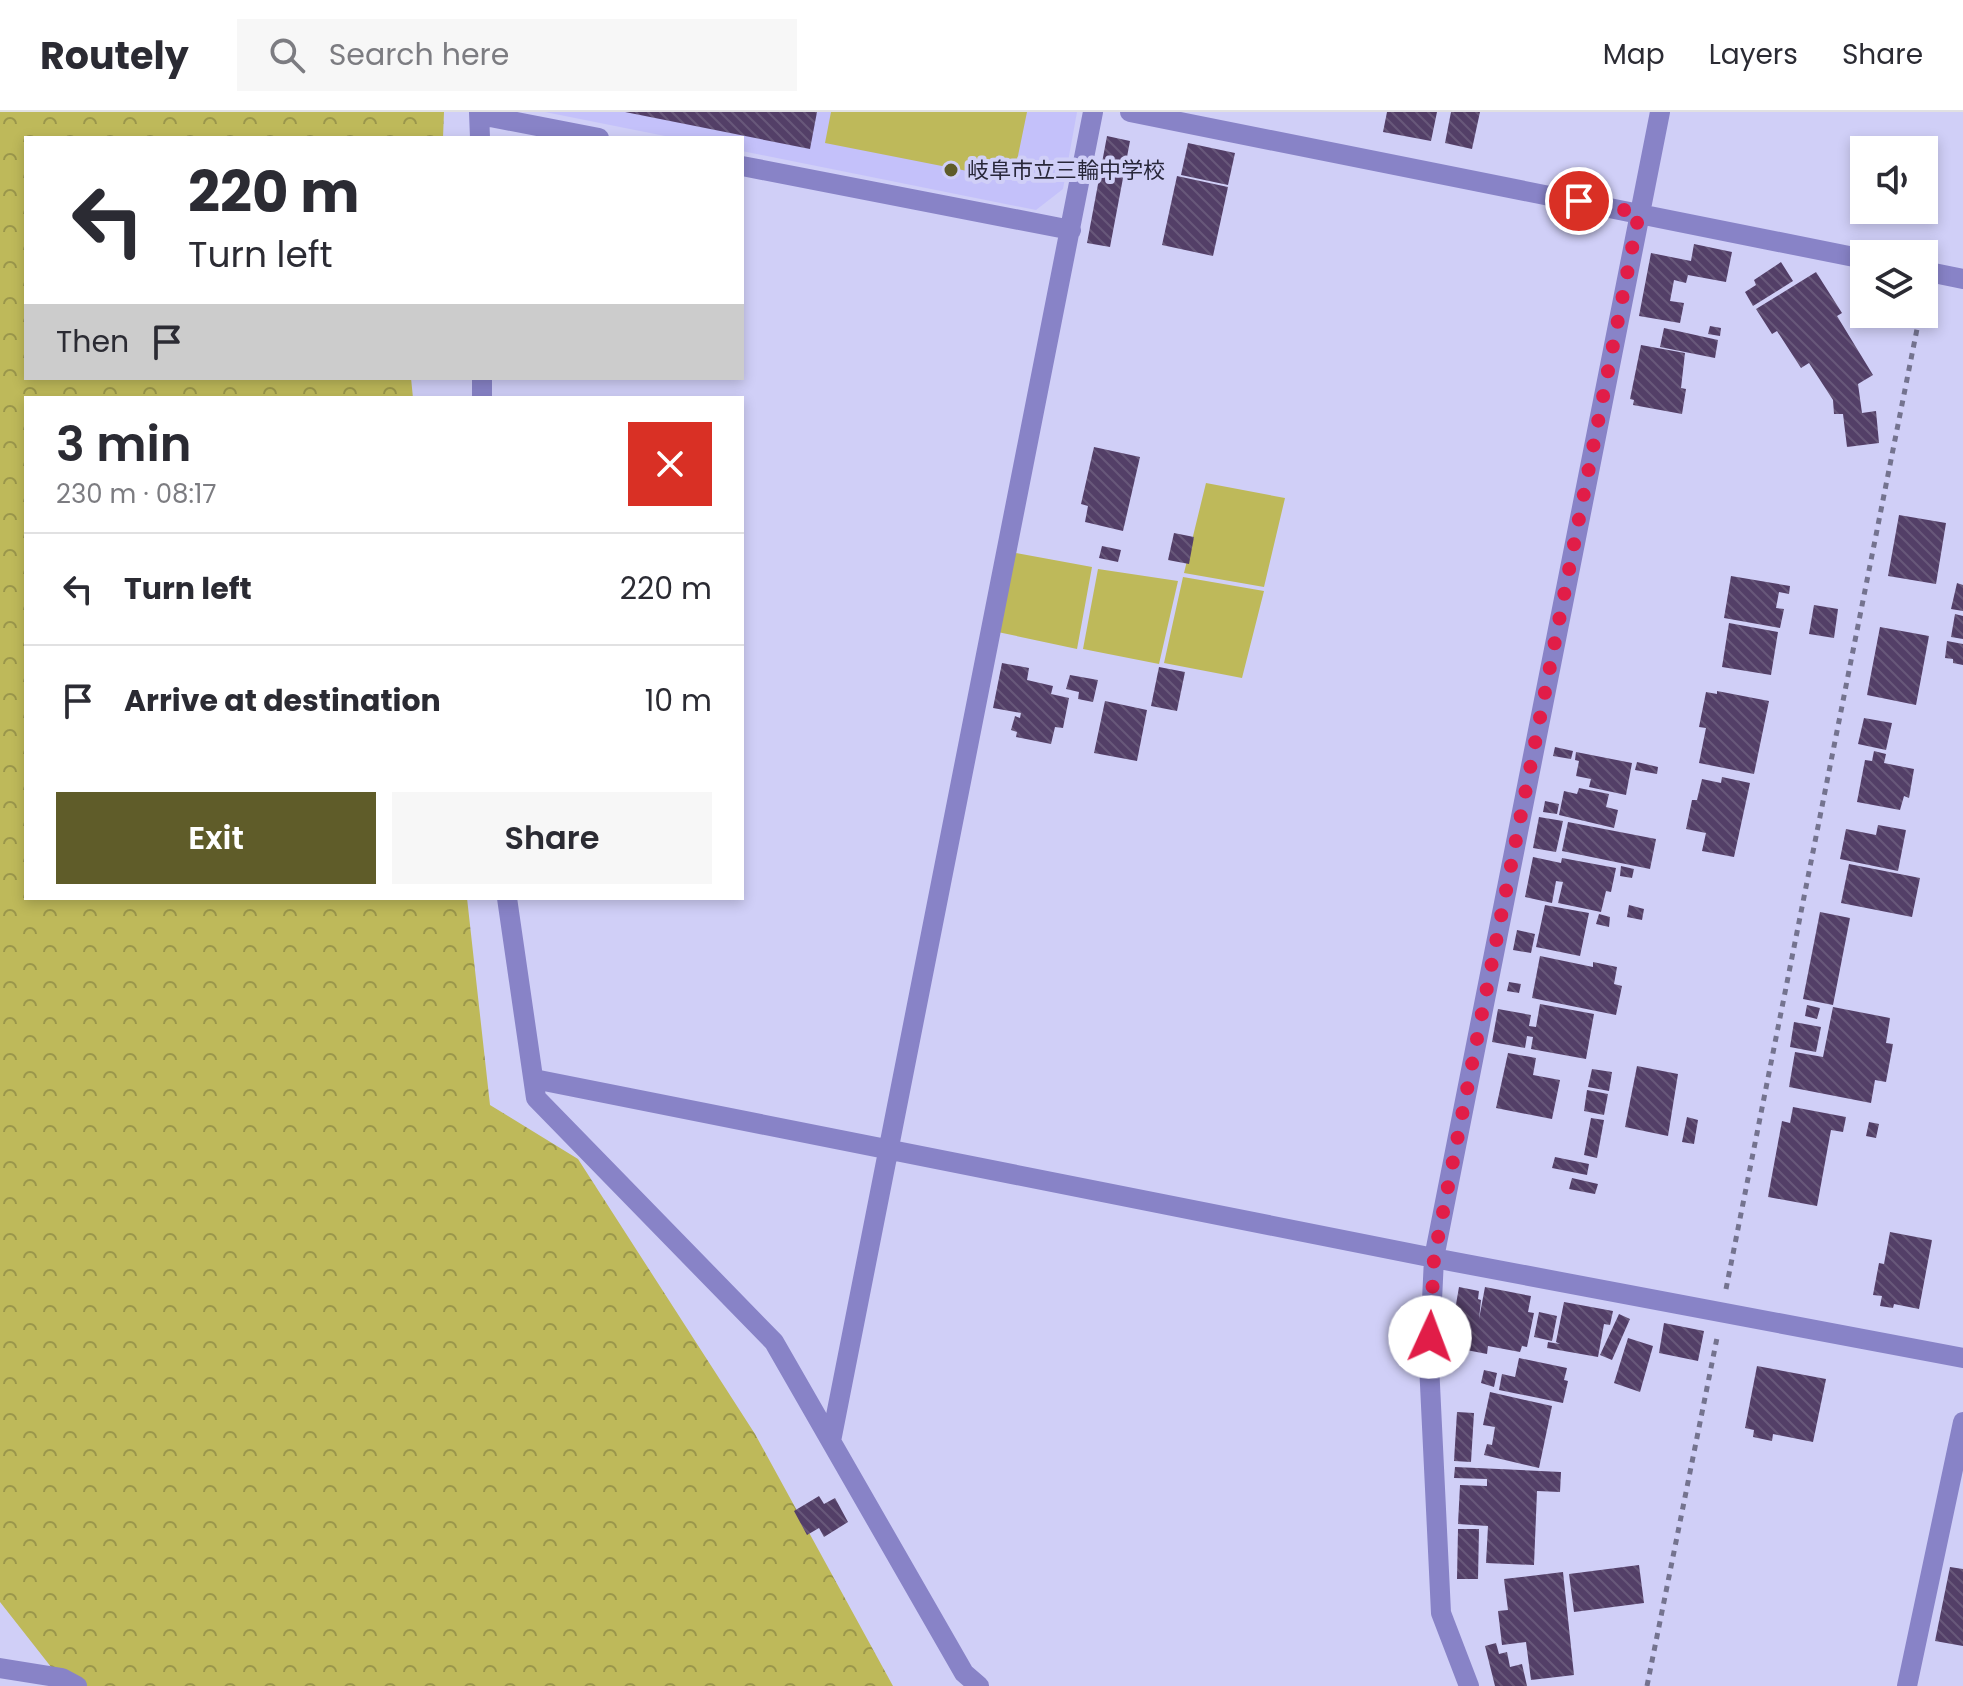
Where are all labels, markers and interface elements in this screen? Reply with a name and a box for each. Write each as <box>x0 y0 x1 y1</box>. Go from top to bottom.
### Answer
search box <box>237 19 797 91</box>
text: Routely <box>40 29 189 82</box>
icon: search <box>265 33 309 77</box>
text: Search here <box>329 33 509 76</box>
text: Map <box>1603 35 1665 74</box>
text: Layers <box>1709 35 1798 74</box>
text: Share <box>1842 35 1923 74</box>
map controls <box>1850 136 1938 328</box>
button: sound <box>1850 136 1938 224</box>
text: 220 m <box>188 153 360 232</box>
place label: 岐阜市立三輪中学校 <box>967 155 1165 186</box>
marker: 岐阜市立三輪中学校 <box>942 161 960 179</box>
pin <box>1545 167 1613 235</box>
icon: left <box>56 168 160 272</box>
icon: arrive <box>1557 179 1601 223</box>
text: Turn left <box>188 229 333 280</box>
button: layers <box>1850 240 1938 328</box>
text: Then <box>56 320 129 363</box>
icon: arrive <box>145 320 189 364</box>
text: 3 min <box>56 411 192 478</box>
button: close <box>628 422 712 506</box>
text: 230 m · 08:17 <box>56 476 217 512</box>
icon: left <box>56 567 100 611</box>
text: Turn left <box>124 567 252 610</box>
text: 220 m <box>620 567 712 610</box>
icon: arrive <box>56 679 100 723</box>
text: Arrive at destination <box>124 679 441 722</box>
text: 10 m <box>645 679 712 722</box>
button: Exit <box>56 792 376 884</box>
button: Share <box>392 792 712 884</box>
position arrow <box>1388 1295 1472 1379</box>

